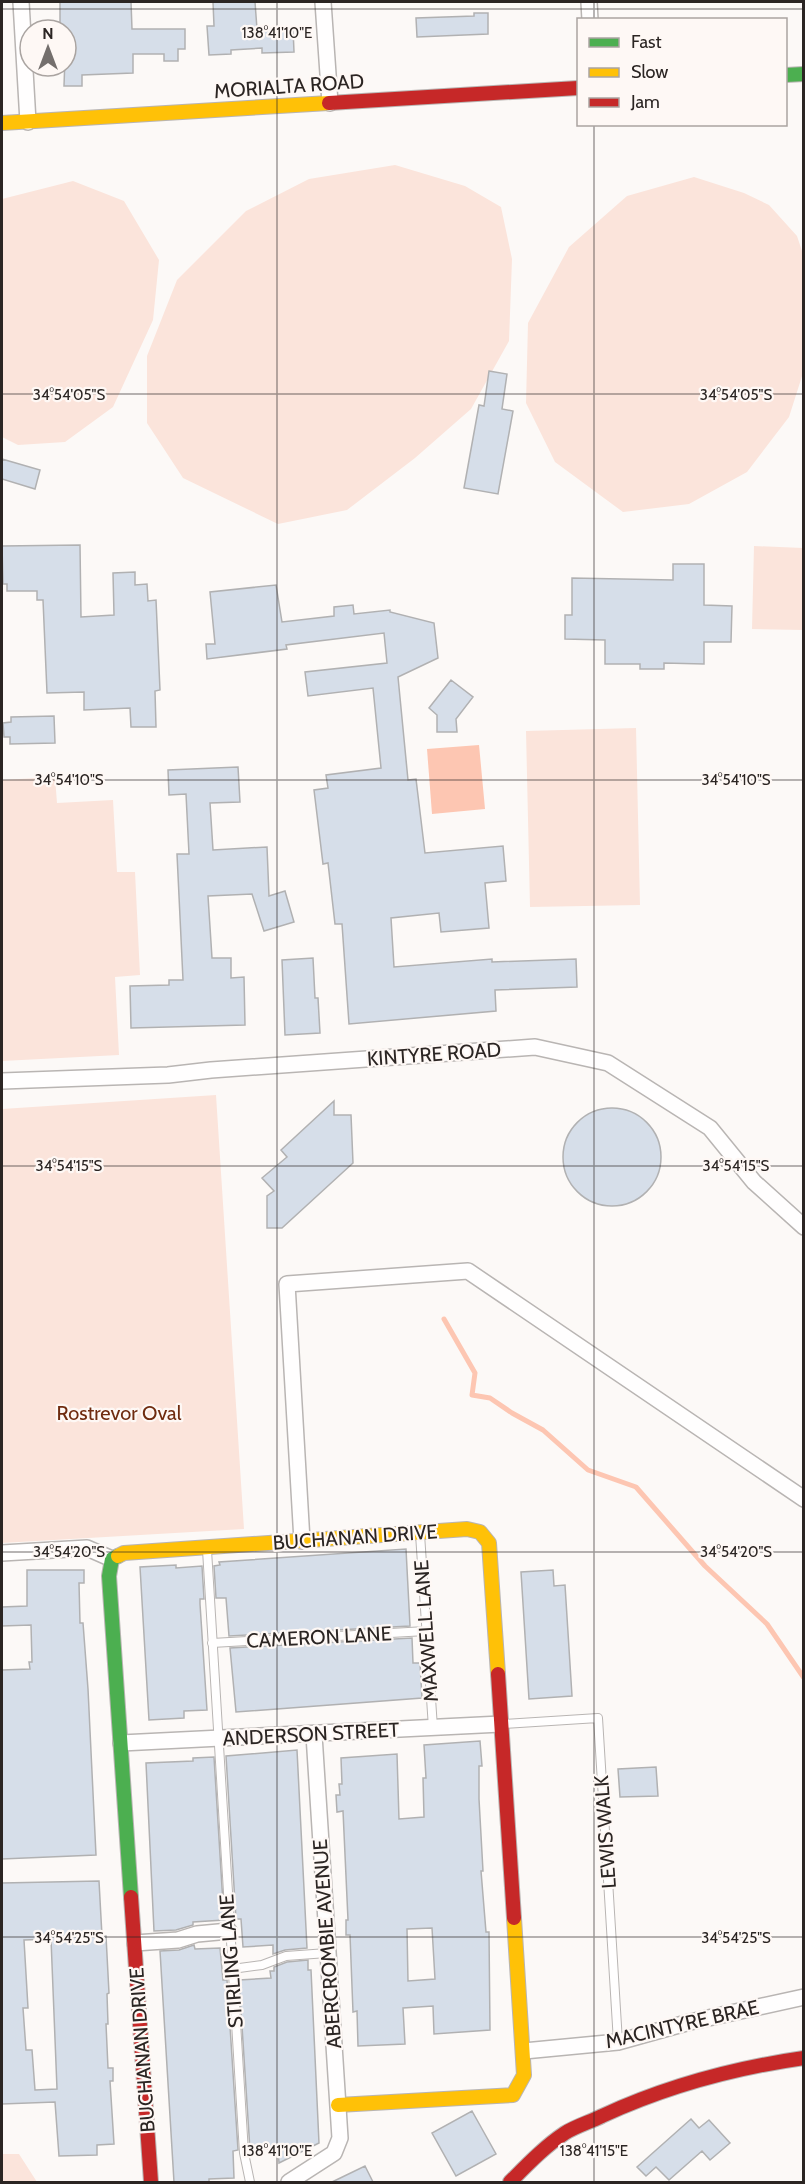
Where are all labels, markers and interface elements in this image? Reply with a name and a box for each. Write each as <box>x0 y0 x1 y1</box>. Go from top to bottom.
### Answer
north arrow <box>18 18 78 78</box>
legend <box>577 18 787 126</box>
text: N <box>42 24 54 43</box>
text: 138°41'10"E <box>242 24 312 42</box>
text: Fast <box>631 31 662 53</box>
text: Slow <box>631 61 668 83</box>
street label: MORIALTA ROAD <box>213 69 365 103</box>
text: Jam <box>630 91 660 113</box>
text: 34°54'05"S <box>33 386 105 404</box>
text: 34°54'05"S <box>700 386 772 404</box>
text: 34°54'10"S <box>34 771 104 789</box>
text: 34°54'10"S <box>701 771 771 789</box>
street label: KINTYRE ROAD <box>366 1037 502 1071</box>
text: 34°54'15"S <box>36 1157 103 1175</box>
text: 34°54'15"S <box>703 1157 770 1175</box>
park label: Rostrevor Oval <box>57 1401 182 1425</box>
street label: BUCHANAN DRIVE <box>272 1519 438 1555</box>
text: 34°54'20"S <box>33 1543 105 1561</box>
text: 34°54'20"S <box>700 1543 772 1561</box>
street label: MAXWELL LANE <box>409 1559 443 1703</box>
street label: CAMERON LANE <box>246 1621 392 1653</box>
street label: ANDERSON STREET <box>222 1717 400 1751</box>
street label: LEWIS WALK <box>589 1774 621 1889</box>
street label: ABERCROMBIE AVENUE <box>308 1838 346 2050</box>
street label: STIRLING LANE <box>214 1893 248 2029</box>
text: 34°54'25"S <box>34 1929 104 1947</box>
text: 34°54'25"S <box>701 1929 771 1947</box>
street label: BUCHANAN DRIVE <box>124 1967 160 2133</box>
street label: MACINTYRE BRAE <box>603 1995 761 2053</box>
text: 138°41'10"E <box>242 2142 312 2160</box>
text: 138°41'15"E <box>560 2142 628 2160</box>

